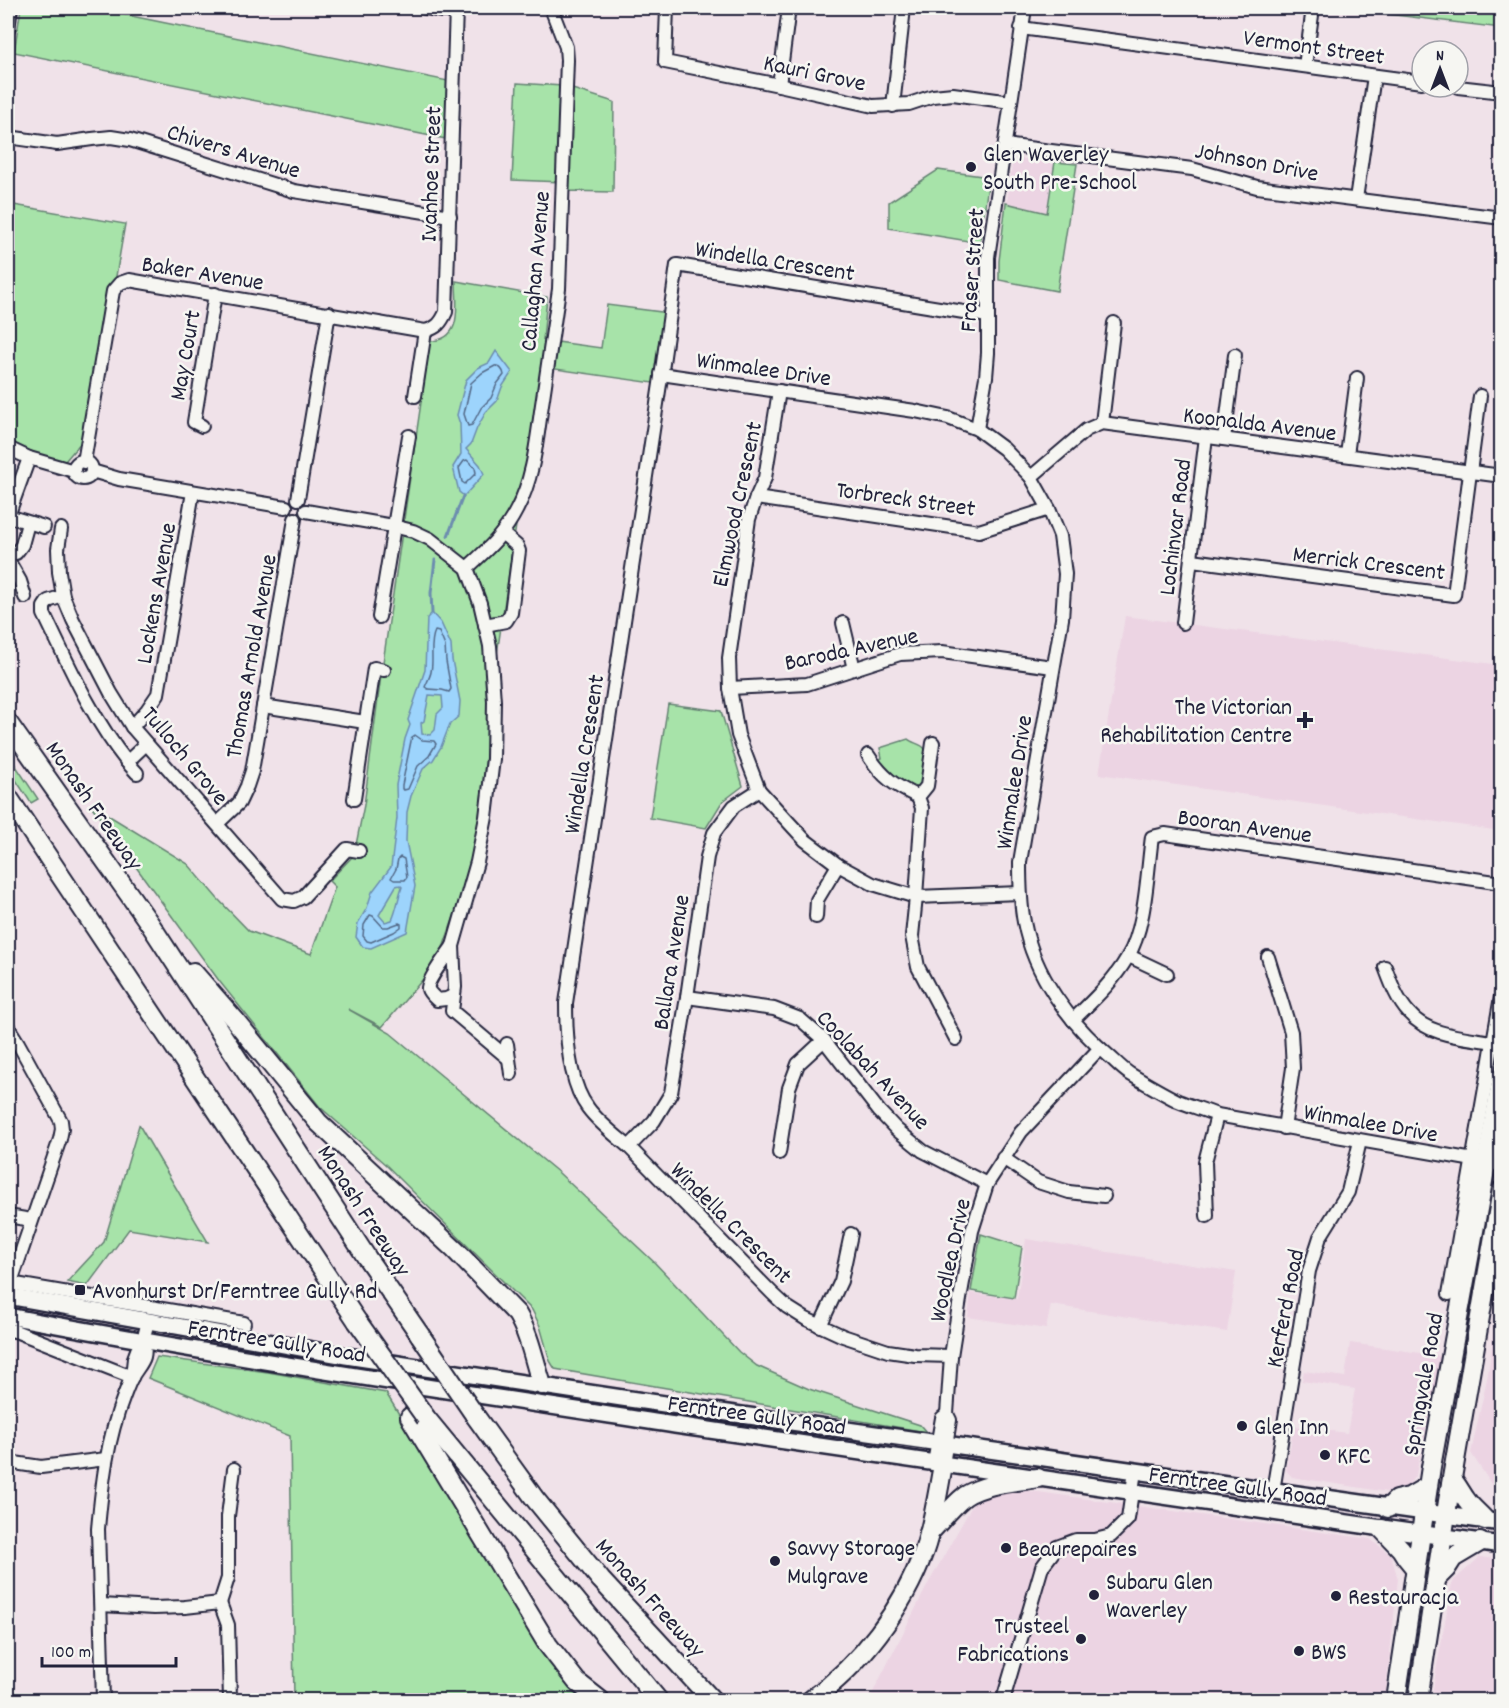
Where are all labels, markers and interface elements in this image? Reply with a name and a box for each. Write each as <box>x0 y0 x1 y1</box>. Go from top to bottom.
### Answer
street label: Vermont Street <box>1241 22 1386 76</box>
north arrow <box>1410 39 1470 99</box>
text: N <box>1436 45 1444 68</box>
street label: Kauri Grove <box>760 48 869 102</box>
street label: Ivanhoe Street <box>414 105 452 243</box>
street label: Chivers Avenue <box>162 116 304 189</box>
street label: Johnson Drive <box>1192 135 1321 193</box>
place label: Glen Waverley South Pre-School <box>983 139 1137 201</box>
marker: Glen Waverley South Pre-School <box>964 160 978 174</box>
street label: Callaghan Avenue <box>513 190 561 353</box>
street label: Fraser Street <box>953 207 995 333</box>
street label: Windella Crescent <box>692 234 857 292</box>
street label: Baker Avenue <box>139 249 266 301</box>
street label: May Court <box>162 308 212 403</box>
street label: Winmalee Drive <box>694 345 833 397</box>
street label: Koonalda Avenue <box>1181 400 1338 452</box>
street label: Elmwood Crescent <box>705 419 773 590</box>
street label: Lochinvar Road <box>1152 457 1202 598</box>
street label: Torbreck Street <box>834 474 977 528</box>
street label: Lockens Avenue <box>129 520 187 667</box>
street label: Merrick Crescent <box>1290 539 1447 591</box>
street label: Thomas Arnold Avenue <box>218 552 288 761</box>
street label: Baroda Avenue <box>782 620 922 682</box>
street label: Windella Crescent <box>557 672 615 837</box>
place label: The Victorian Rehabilitation Centre <box>1100 692 1292 754</box>
street label: Tulloch Grove <box>132 700 235 814</box>
marker: The Victorian Rehabilitation Centre <box>1296 711 1314 729</box>
street label: Winmalee Drive <box>989 713 1043 852</box>
street label: Monash Freeway <box>35 735 150 879</box>
street label: Booran Avenue <box>1175 802 1314 854</box>
street label: Ballara Avenue <box>645 892 700 1033</box>
street label: Coolabah Avenue <box>807 1003 937 1139</box>
street label: Winmalee Drive <box>1301 1096 1440 1153</box>
street label: Monash Freeway <box>307 1139 419 1285</box>
street label: Windella Crescent <box>661 1155 799 1293</box>
street label: Woodlea Drive <box>922 1196 982 1326</box>
street label: Kerferd Road <box>1259 1246 1315 1371</box>
place label: Avonhurst Dr/Ferntree Gully Rd <box>92 1276 377 1310</box>
marker: Avonhurst Dr/Ferntree Gully Rd <box>73 1283 87 1297</box>
street label: Springvale Road <box>1396 1310 1454 1459</box>
street label: Ferntree Gully Road <box>185 1312 368 1374</box>
street label: Ferntree Gully Road <box>665 1388 848 1446</box>
place label: Glen Inn <box>1254 1412 1329 1446</box>
marker: Glen Inn <box>1235 1419 1249 1433</box>
place label: KFC <box>1337 1441 1371 1475</box>
marker: KFC <box>1318 1448 1332 1462</box>
street label: Ferntree Gully Road <box>1146 1459 1329 1517</box>
street label: Monash Freeway <box>586 1532 713 1667</box>
place label: Savvy Storage Mulgrave <box>787 1533 915 1595</box>
place label: Beaurepaires <box>1018 1534 1137 1568</box>
marker: Beaurepaires <box>999 1541 1013 1555</box>
marker: Savvy Storage Mulgrave <box>768 1554 782 1568</box>
place label: Subaru Glen Waverley <box>1106 1567 1213 1629</box>
place label: Restauracja <box>1348 1582 1459 1616</box>
marker: Subaru Glen Waverley <box>1087 1588 1101 1602</box>
marker: Restauracja <box>1329 1589 1343 1603</box>
place label: Trusteel Fabrications <box>957 1611 1069 1673</box>
scale bar <box>42 1630 176 1668</box>
marker: Trusteel Fabrications <box>1074 1632 1088 1646</box>
place label: BWS <box>1311 1637 1347 1671</box>
text: 100 m <box>51 1641 91 1666</box>
marker: BWS <box>1292 1644 1306 1658</box>

